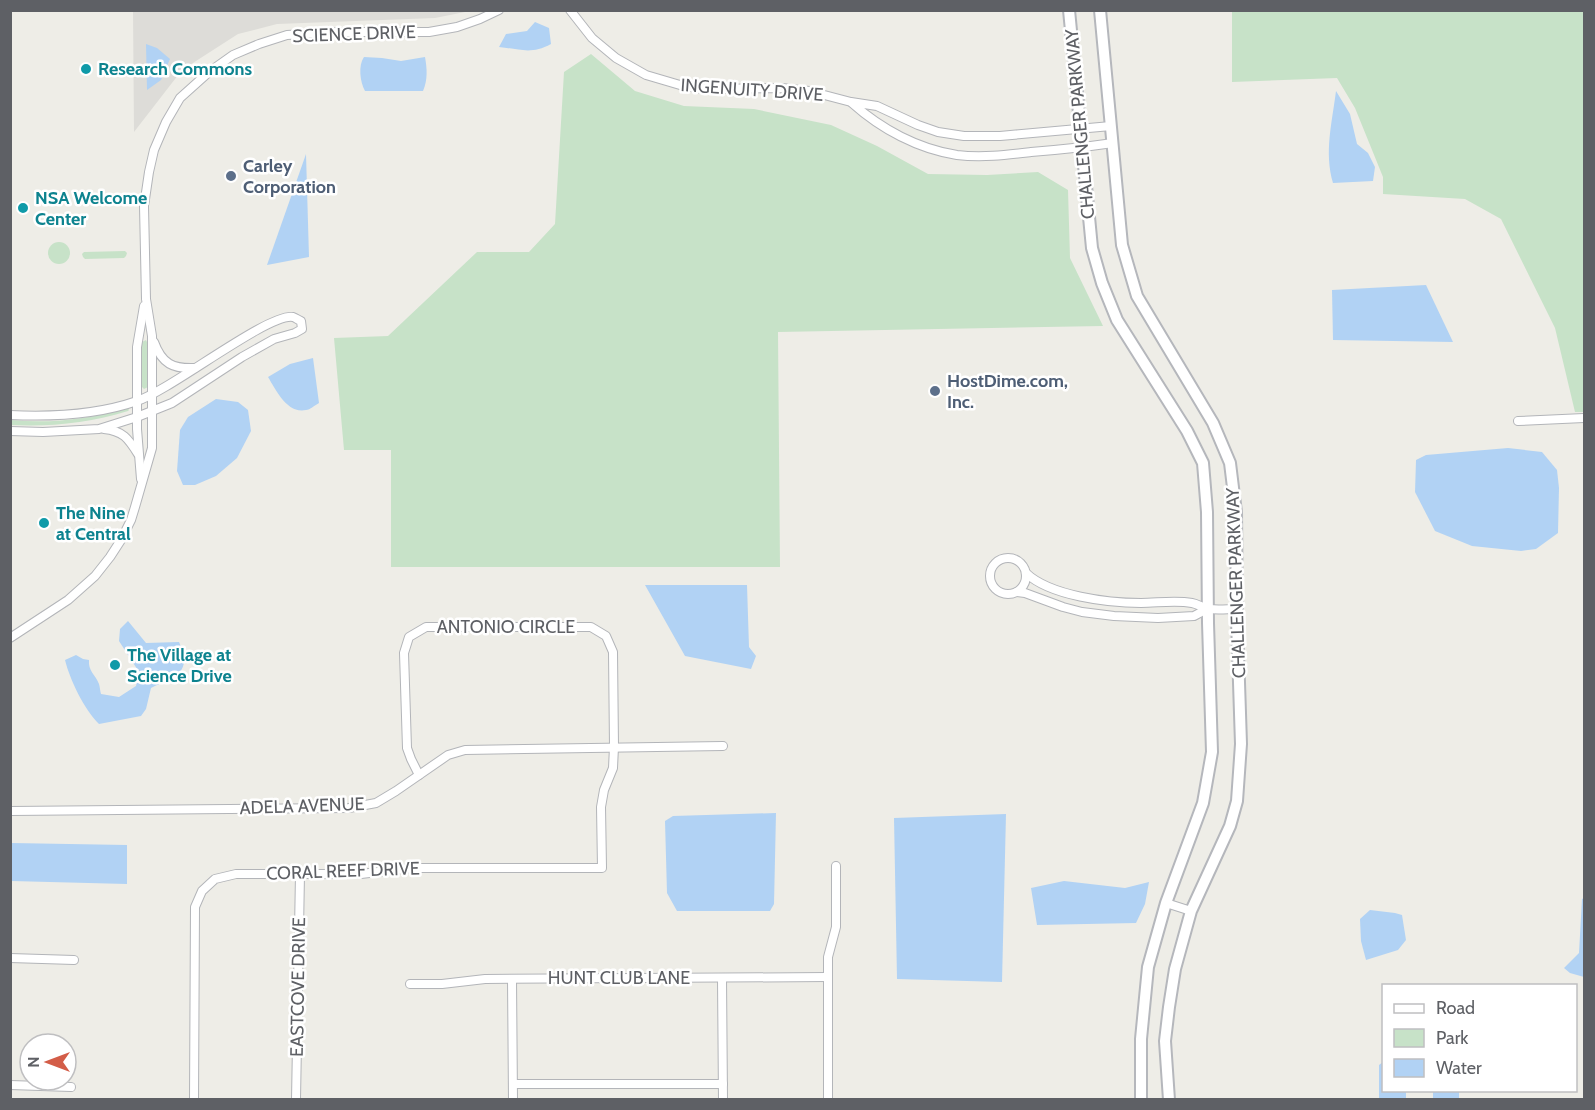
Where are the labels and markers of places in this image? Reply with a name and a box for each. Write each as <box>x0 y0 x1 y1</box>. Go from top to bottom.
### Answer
place label: Research Commons <box>98 58 253 80</box>
marker: Research Commons <box>79 62 93 76</box>
place label: Carley Corporation <box>243 155 336 198</box>
marker: Carley Corporation <box>224 169 238 183</box>
place label: NSA Welcome Center <box>35 187 147 230</box>
marker: NSA Welcome Center <box>16 201 30 215</box>
place label: HostDime.com, Inc. <box>947 370 1068 413</box>
marker: HostDime.com, Inc. <box>928 384 942 398</box>
place label: The Nine at Central <box>56 502 131 545</box>
marker: The Nine at Central <box>37 516 51 530</box>
place label: The Village at Science Drive <box>127 644 232 687</box>
marker: The Village at Science Drive <box>108 658 122 672</box>

